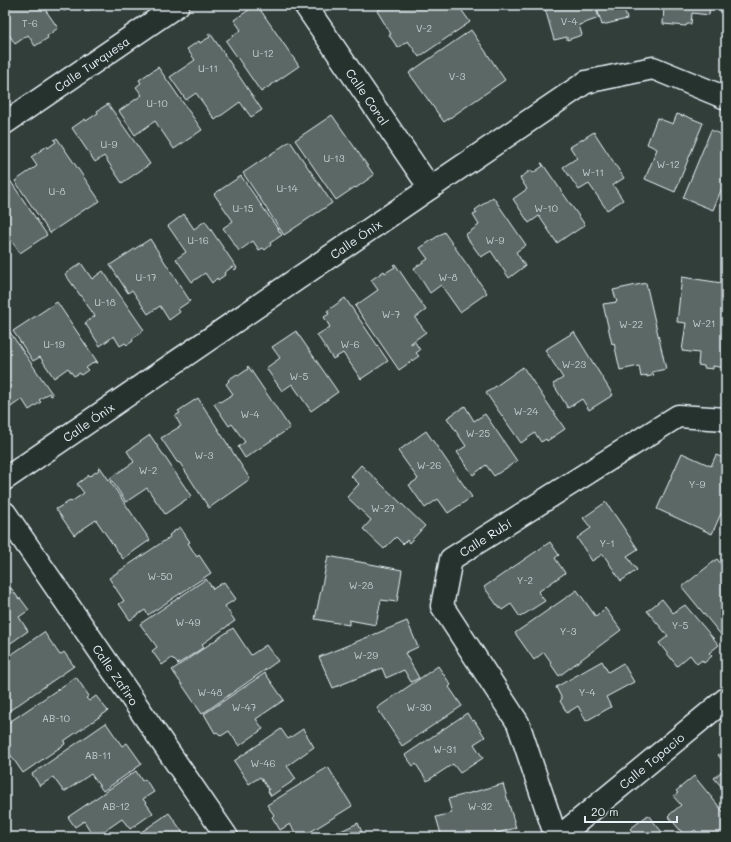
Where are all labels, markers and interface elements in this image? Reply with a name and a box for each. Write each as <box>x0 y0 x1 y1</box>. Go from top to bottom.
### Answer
house number: V-4 <box>561 14 577 28</box>
house number: T-6 <box>22 16 38 30</box>
house number: V-2 <box>416 21 432 35</box>
street label: Calle Turquesa <box>51 33 132 95</box>
house number: U-12 <box>253 46 273 60</box>
house number: U-11 <box>198 61 218 75</box>
street label: Calle Coral <box>342 65 393 128</box>
house number: V-3 <box>449 69 465 83</box>
house number: U-10 <box>146 96 168 110</box>
house number: U-9 <box>101 137 117 151</box>
house number: U-13 <box>323 151 345 165</box>
house number: W-12 <box>656 157 680 171</box>
house number: W-11 <box>582 165 604 179</box>
house number: U-14 <box>276 181 298 195</box>
house number: U-8 <box>49 184 65 198</box>
house number: U-15 <box>232 201 254 215</box>
house number: W-10 <box>534 201 558 215</box>
street label: Calle Ónix <box>327 216 385 262</box>
house number: U-16 <box>187 233 209 247</box>
house number: W-9 <box>486 233 505 247</box>
house number: U-17 <box>136 270 157 284</box>
house number: W-8 <box>438 270 458 284</box>
house number: U-18 <box>94 295 116 309</box>
house number: W-7 <box>382 307 401 321</box>
house number: W-21 <box>692 316 716 330</box>
house number: W-22 <box>619 317 643 331</box>
house number: U-19 <box>43 337 65 351</box>
house number: W-6 <box>340 337 360 351</box>
house number: W-23 <box>562 357 586 371</box>
house number: W-5 <box>290 369 309 383</box>
street label: Calle Ónix <box>59 399 117 445</box>
house number: W-24 <box>514 404 538 418</box>
house number: W-4 <box>241 407 260 421</box>
house number: W-25 <box>466 426 490 440</box>
house number: W-3 <box>195 448 214 462</box>
house number: W-26 <box>417 458 441 472</box>
house number: W-2 <box>139 463 157 477</box>
house number: Y-9 <box>689 477 705 491</box>
house number: W-27 <box>371 501 395 515</box>
street label: Calle Rubí <box>456 515 515 560</box>
house number: Y-1 <box>599 536 615 550</box>
house number: W-50 <box>148 569 173 583</box>
house number: Y-2 <box>517 573 533 587</box>
house number: W-28 <box>349 578 373 592</box>
house number: W-49 <box>176 615 200 629</box>
house number: Y-5 <box>672 618 688 632</box>
house number: Y-3 <box>560 624 576 638</box>
street label: Calle Zafiro <box>89 641 142 708</box>
house number: W-29 <box>354 648 378 662</box>
house number: W-48 <box>198 685 222 699</box>
house number: Y-4 <box>579 685 595 699</box>
house number: W-47 <box>232 700 257 714</box>
house number: W-30 <box>406 700 432 714</box>
house number: AB-10 <box>42 711 70 725</box>
street label: Calle Topacio <box>616 729 687 792</box>
house number: W-31 <box>433 742 457 756</box>
house number: AB-11 <box>85 748 111 762</box>
house number: W-46 <box>251 756 275 770</box>
scale bar <box>585 798 677 824</box>
house number: AB-12 <box>102 799 130 813</box>
house number: W-32 <box>468 799 492 813</box>
text: 20 m <box>591 803 619 819</box>

